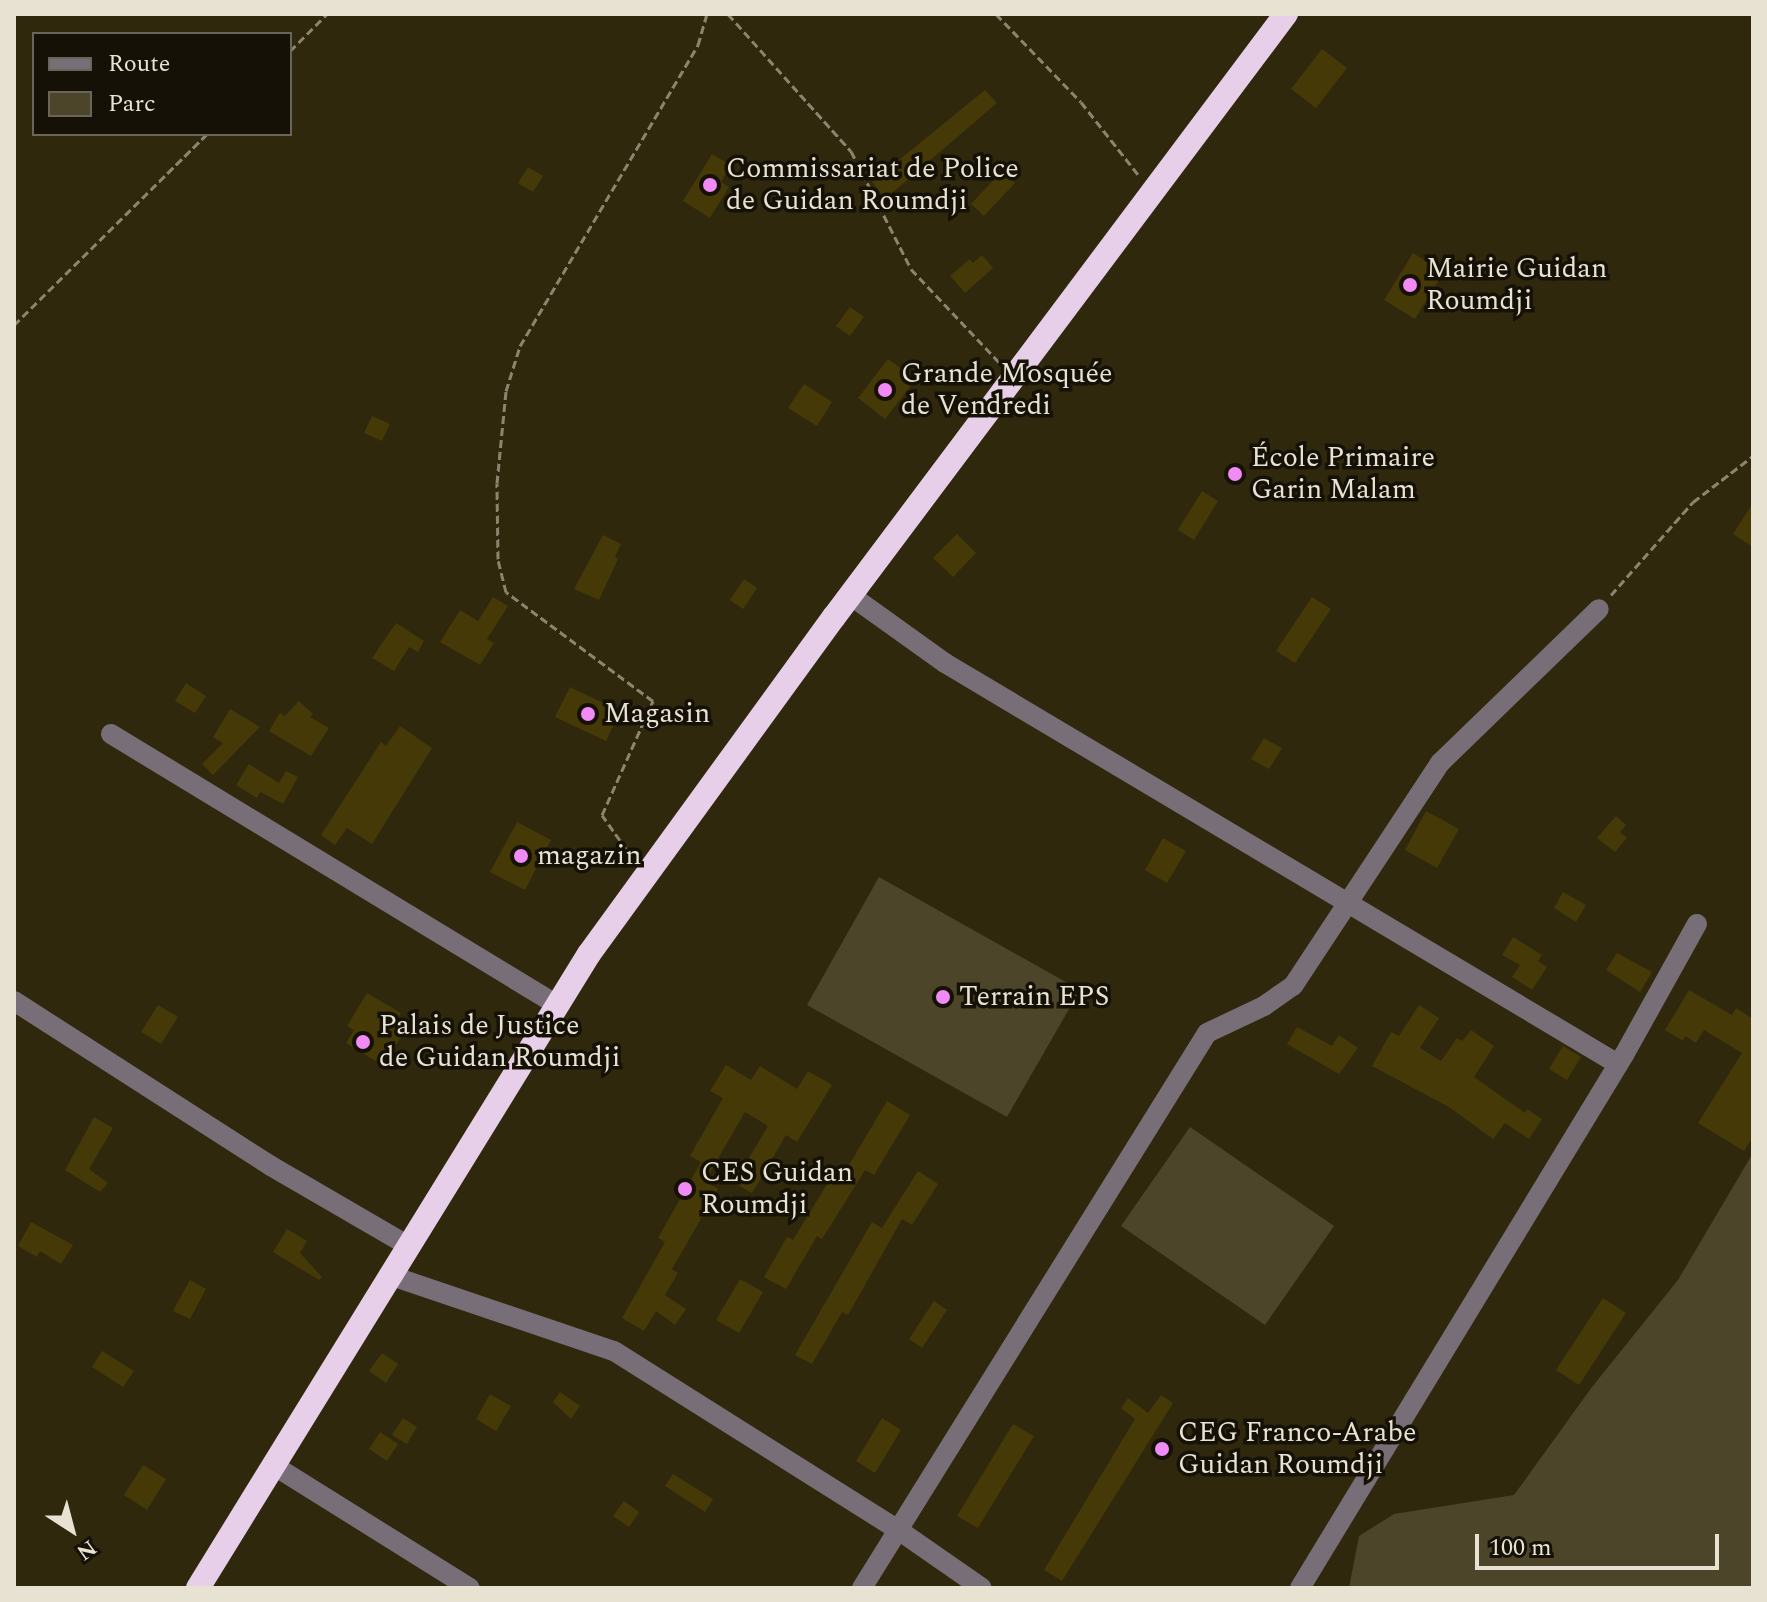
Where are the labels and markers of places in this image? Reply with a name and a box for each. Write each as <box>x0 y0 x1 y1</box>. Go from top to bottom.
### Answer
place label: Commissariat de Police de Guidan Roumdji <box>726 152 1019 218</box>
marker: Commissariat de Police de Guidan Roumdji <box>701 176 719 194</box>
place label: Mairie Guidan Roumdji <box>1426 252 1607 318</box>
marker: Mairie Guidan Roumdji <box>1401 276 1419 294</box>
place label: Grande Mosquée de Vendredi <box>901 357 1113 423</box>
marker: Grande Mosquée de Vendredi <box>876 381 894 399</box>
place label: École Primaire Garin Malam <box>1251 441 1435 507</box>
marker: École Primaire Garin Malam <box>1226 465 1244 483</box>
place label: Magasin <box>604 697 710 731</box>
marker: Magasin <box>579 705 597 723</box>
place label: magazin <box>537 839 641 873</box>
marker: magazin <box>512 847 530 865</box>
place label: Terrain EPS <box>959 980 1109 1014</box>
marker: Terrain EPS <box>934 988 952 1006</box>
place label: Palais de Justice de Guidan Roumdji <box>379 1009 620 1075</box>
marker: Palais de Justice de Guidan Roumdji <box>354 1033 372 1051</box>
place label: CES Guidan Roumdji <box>701 1156 853 1222</box>
marker: CES Guidan Roumdji <box>676 1180 694 1198</box>
place label: CEG Franco-Arabe Guidan Roumdji <box>1178 1416 1417 1482</box>
marker: CEG Franco-Arabe Guidan Roumdji <box>1153 1440 1171 1458</box>

